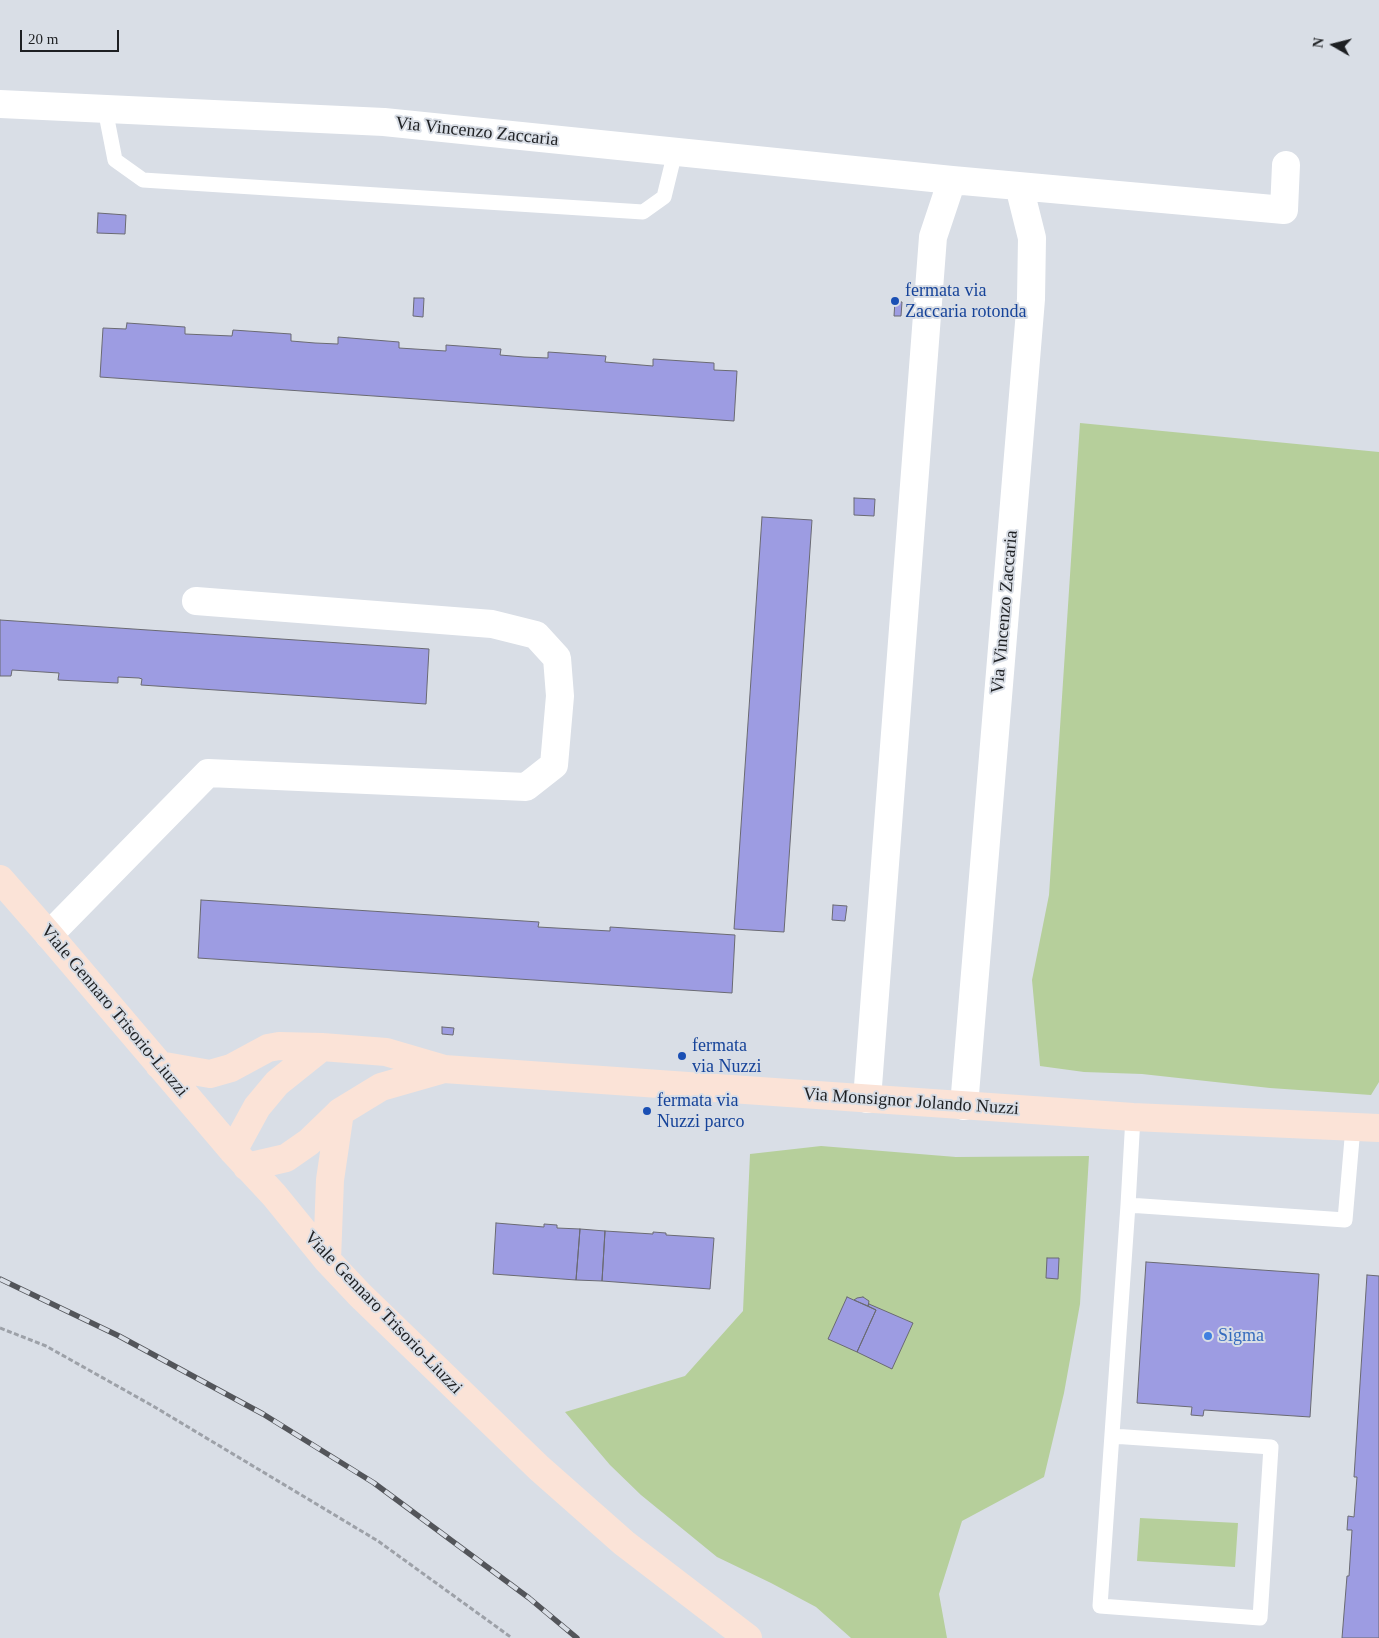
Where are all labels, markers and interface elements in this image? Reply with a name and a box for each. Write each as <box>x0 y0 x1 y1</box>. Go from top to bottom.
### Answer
scale bar <box>22 20 121 52</box>
north arrow <box>1309 20 1359 70</box>
text: 20 m <box>28 31 58 47</box>
text: N <box>1311 37 1327 49</box>
street label: Via Vincenzo Zaccaria <box>394 113 560 151</box>
place label: fermata via Zaccaria rotonda <box>905 280 1026 322</box>
marker: fermata via Zaccaria rotonda <box>889 295 901 307</box>
street label: Via Vincenzo Zaccaria <box>987 530 1023 694</box>
street label: Viale Gennaro Trisorio-Liuzzi <box>36 920 192 1102</box>
place label: fermata via Nuzzi <box>692 1035 761 1078</box>
marker: fermata via Nuzzi <box>676 1050 688 1062</box>
street label: Via Monsignor Jolando Nuzzi <box>802 1084 1020 1120</box>
place label: fermata via Nuzzi parco <box>657 1090 744 1132</box>
marker: fermata via Nuzzi parco <box>641 1105 653 1117</box>
street label: Viale Gennaro Trisorio-Liuzzi <box>299 1227 467 1399</box>
place label: Sigma <box>1218 1325 1264 1347</box>
marker: Sigma <box>1202 1330 1214 1342</box>

